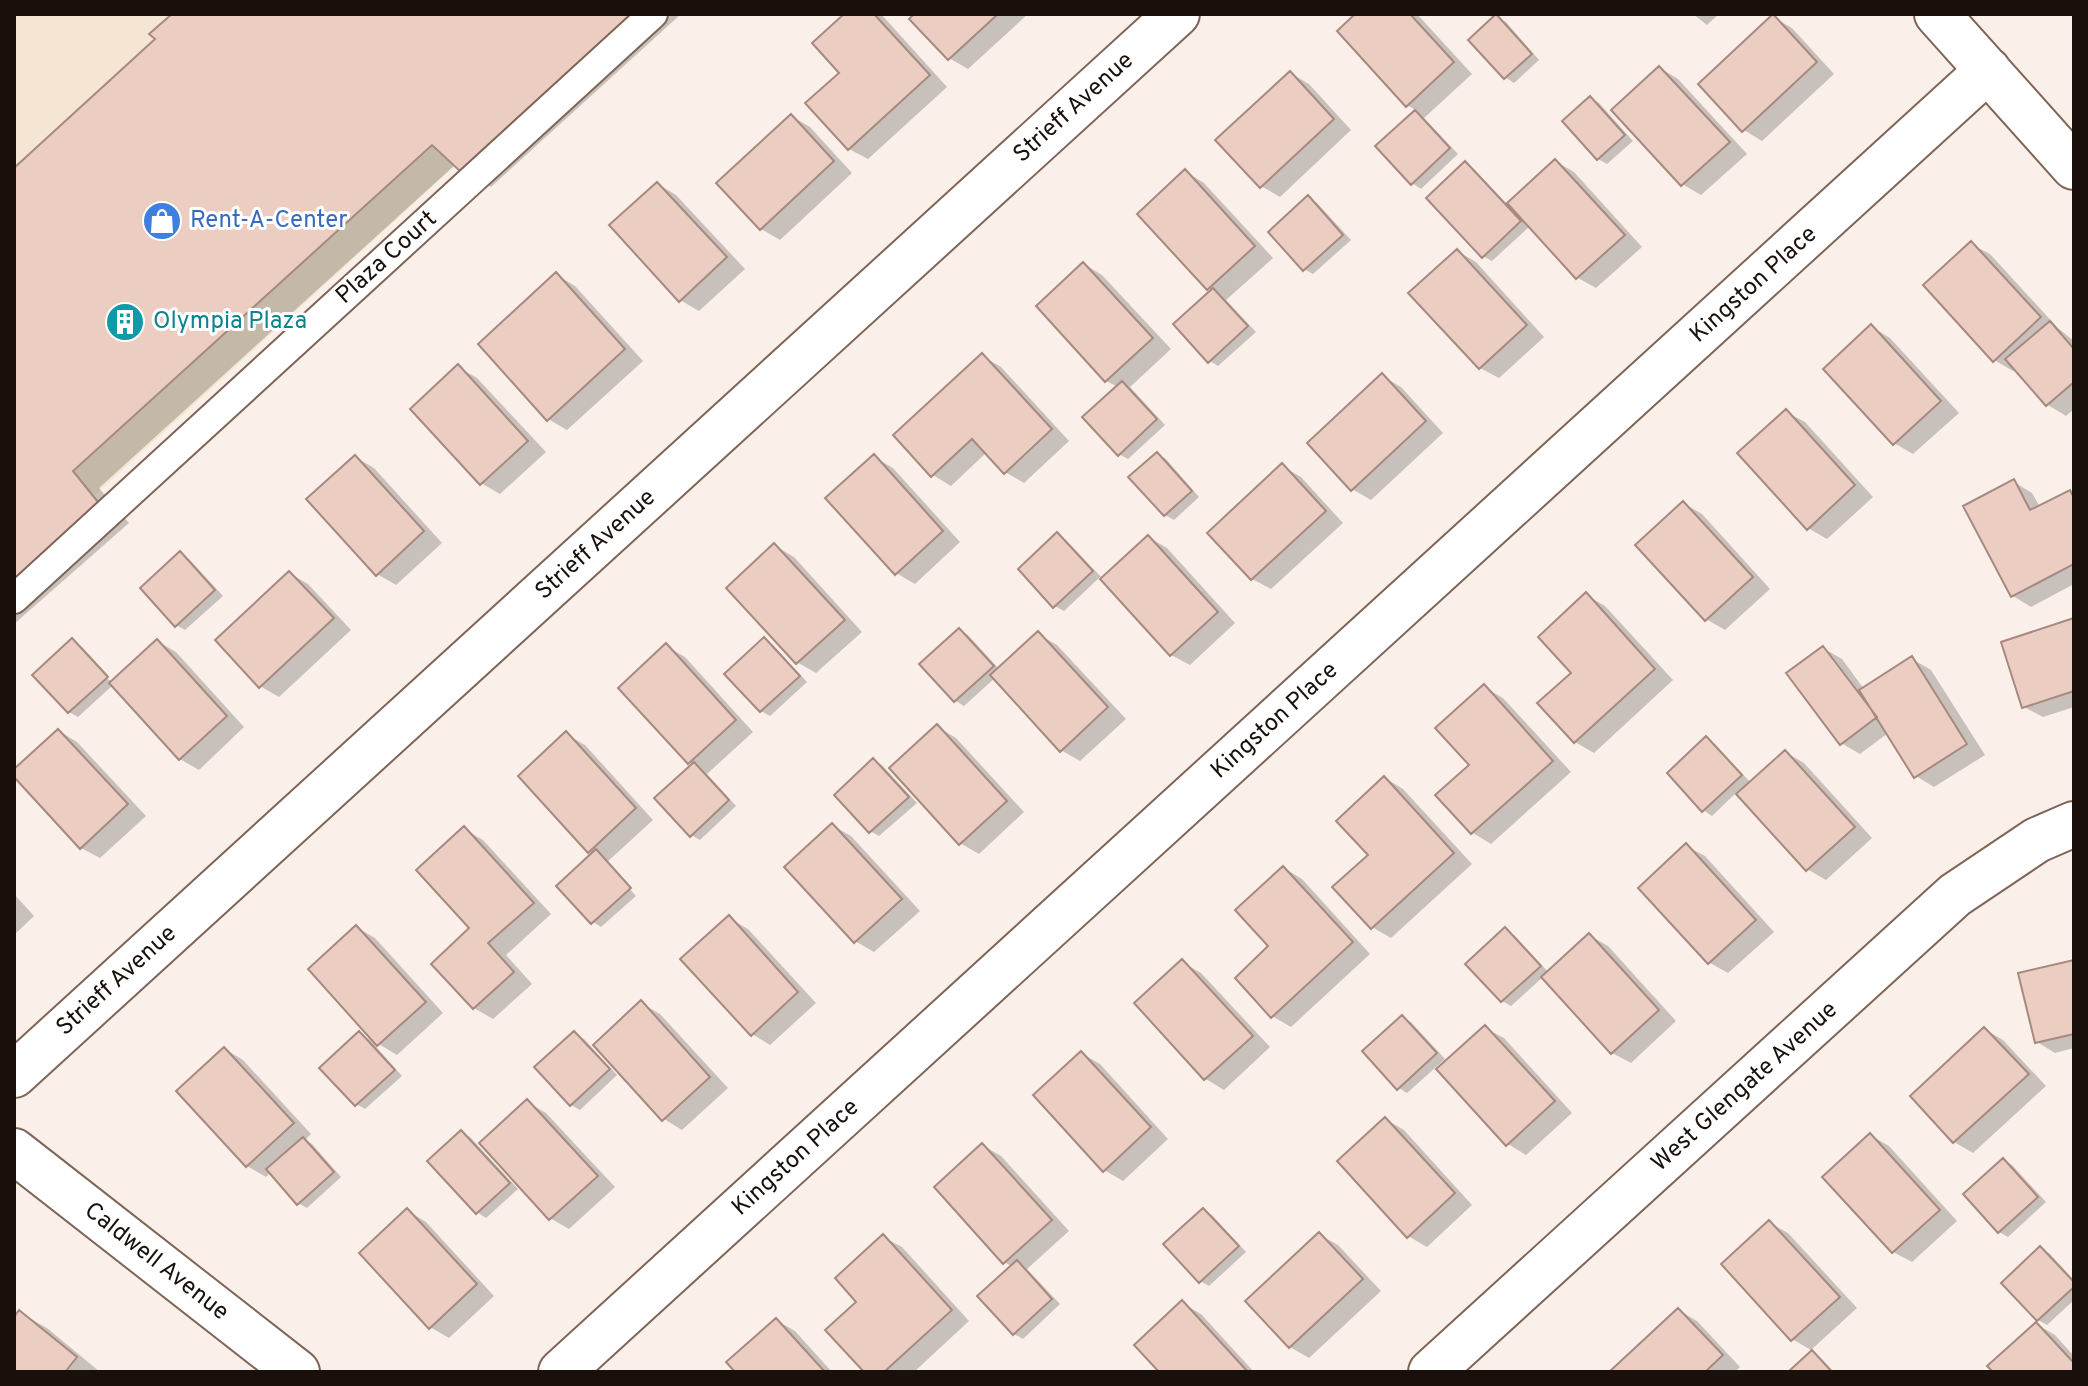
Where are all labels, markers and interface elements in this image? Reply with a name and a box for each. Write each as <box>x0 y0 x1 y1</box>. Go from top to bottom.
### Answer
street label: Strieff Avenue <box>1008 46 1140 170</box>
shop icon: Rent-A-Center <box>141 200 183 242</box>
street label: Plaza Court <box>330 205 444 311</box>
place label: Rent-A-Center <box>190 206 348 236</box>
street label: Kingston Place <box>1684 220 1824 350</box>
building icon: Olympia Plaza <box>104 301 146 343</box>
place label: Olympia Plaza <box>153 307 307 337</box>
street label: Strieff Avenue <box>530 483 662 607</box>
street label: Kingston Place <box>1205 656 1345 786</box>
street label: Strieff Avenue <box>51 919 183 1043</box>
street label: West Glengate Avenue <box>1646 995 1844 1179</box>
street label: Kingston Place <box>726 1093 866 1223</box>
street label: Caldwell Avenue <box>78 1196 234 1328</box>

